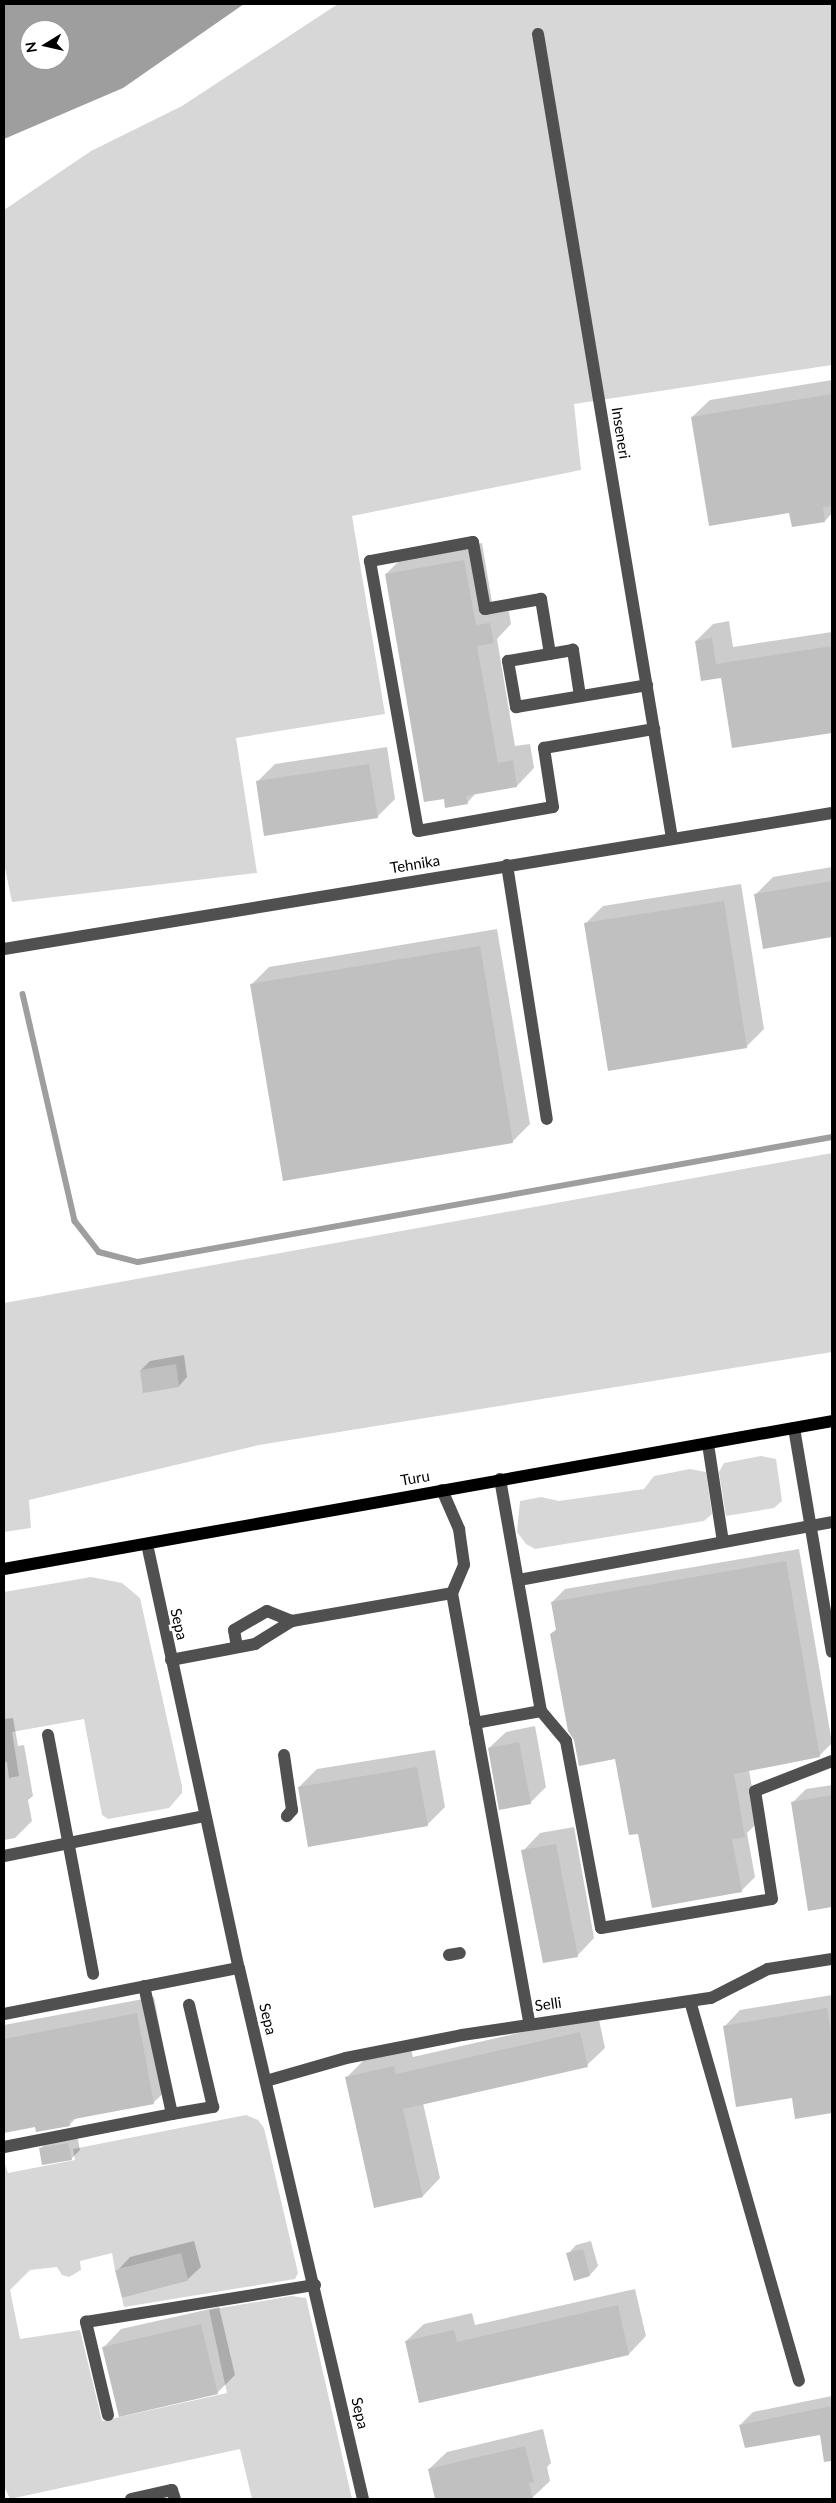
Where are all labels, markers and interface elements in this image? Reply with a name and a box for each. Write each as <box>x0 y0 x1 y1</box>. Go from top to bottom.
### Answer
north arrow <box>20 20 70 70</box>
text: N <box>21 41 40 54</box>
street label: Inseneri <box>608 406 634 460</box>
street label: Tehnika <box>389 851 441 877</box>
street label: Turu <box>399 1467 431 1489</box>
street label: Sepa <box>167 1606 191 1642</box>
street label: Selli <box>534 1993 562 2015</box>
street label: Sepa <box>255 2001 281 2037</box>
street label: Sepa <box>348 2395 372 2431</box>

